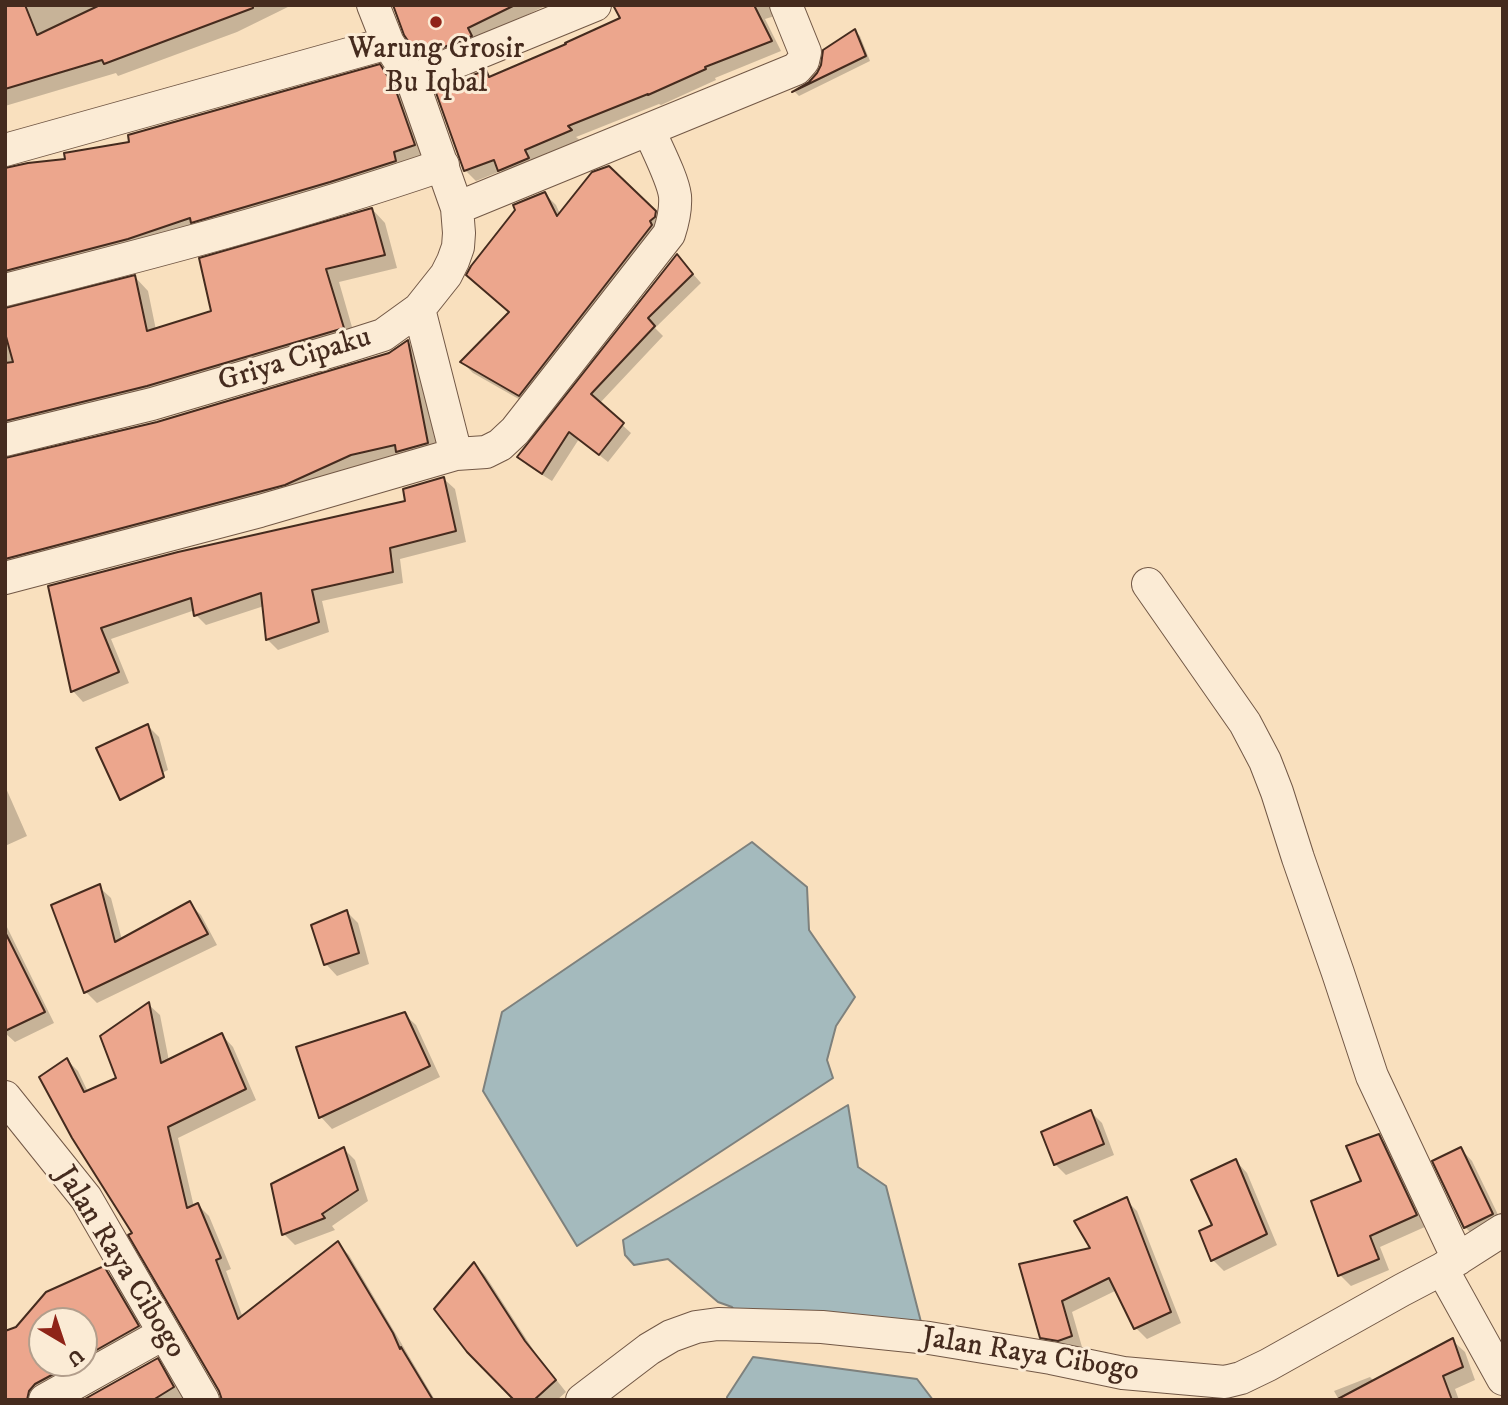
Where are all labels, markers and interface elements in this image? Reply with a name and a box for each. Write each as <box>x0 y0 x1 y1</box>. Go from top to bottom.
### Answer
marker: Warung Grosir Bu Iqbal <box>428 14 444 30</box>
place label: Warung Grosir Bu Iqbal <box>348 33 524 104</box>
street label: Griya Cipaku <box>214 321 376 401</box>
street label: Jalan Raya Cibogo <box>46 1160 192 1366</box>
north arrow <box>28 1307 98 1377</box>
street label: Jalan Raya Cibogo <box>919 1321 1141 1391</box>
text: U <box>62 1344 88 1371</box>

